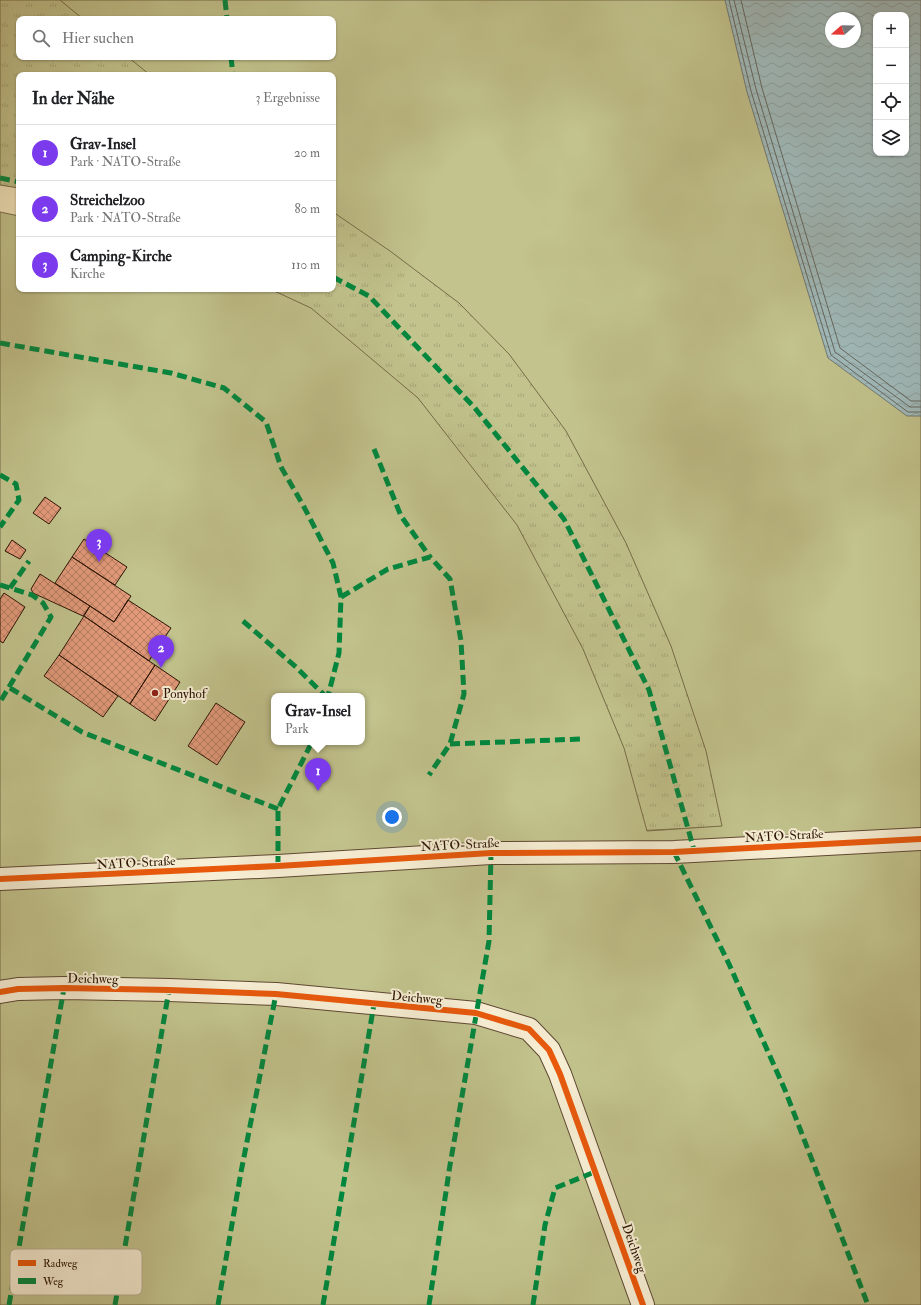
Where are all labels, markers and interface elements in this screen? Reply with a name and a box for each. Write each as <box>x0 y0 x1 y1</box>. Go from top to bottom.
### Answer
north arrow <box>825 12 861 48</box>
map controls <box>873 12 909 156</box>
button: + <box>873 12 909 48</box>
search box <box>16 16 336 60</box>
icon: search <box>30 27 52 49</box>
text: Hier suchen <box>62 29 134 48</box>
button: − <box>873 48 909 84</box>
button: locate <box>873 84 909 120</box>
text: In der Nähe <box>32 88 114 109</box>
text: 3 Ergebnisse <box>255 90 320 106</box>
button: layers <box>873 120 909 156</box>
text: Grav-Insel <box>70 135 136 154</box>
text: 1 <box>43 145 47 161</box>
text: 20 m <box>294 145 320 161</box>
text: Park · NATO-Straße <box>70 154 181 170</box>
text: Streichelzoo <box>70 191 145 210</box>
text: 2 <box>42 201 48 217</box>
text: 80 m <box>294 201 320 217</box>
text: Park · NATO-Straße <box>70 210 181 226</box>
text: Camping-Kirche <box>70 247 172 266</box>
text: 3 <box>43 257 48 273</box>
text: 110 m <box>291 257 320 273</box>
text: Kirche <box>70 266 105 282</box>
pin: 3 <box>86 529 112 562</box>
pin: 2 <box>148 635 174 668</box>
place label: Ponyhof <box>163 686 208 703</box>
marker: Ponyhof <box>150 688 160 698</box>
popup <box>271 693 365 745</box>
text: Grav-Insel <box>285 702 351 721</box>
text: Park <box>285 721 309 737</box>
pin: 1 <box>305 758 331 791</box>
your location <box>382 807 402 827</box>
street label: NATO-Straße <box>744 826 825 846</box>
street label: NATO-Straße <box>420 835 501 855</box>
street label: NATO-Straße <box>96 853 177 873</box>
street label: Deichweg <box>67 971 119 987</box>
street label: Deichweg <box>391 988 444 1008</box>
street label: Deichweg <box>618 1222 650 1276</box>
legend <box>10 1249 142 1295</box>
text: Radweg <box>43 1257 78 1270</box>
text: Weg <box>42 1275 64 1288</box>

